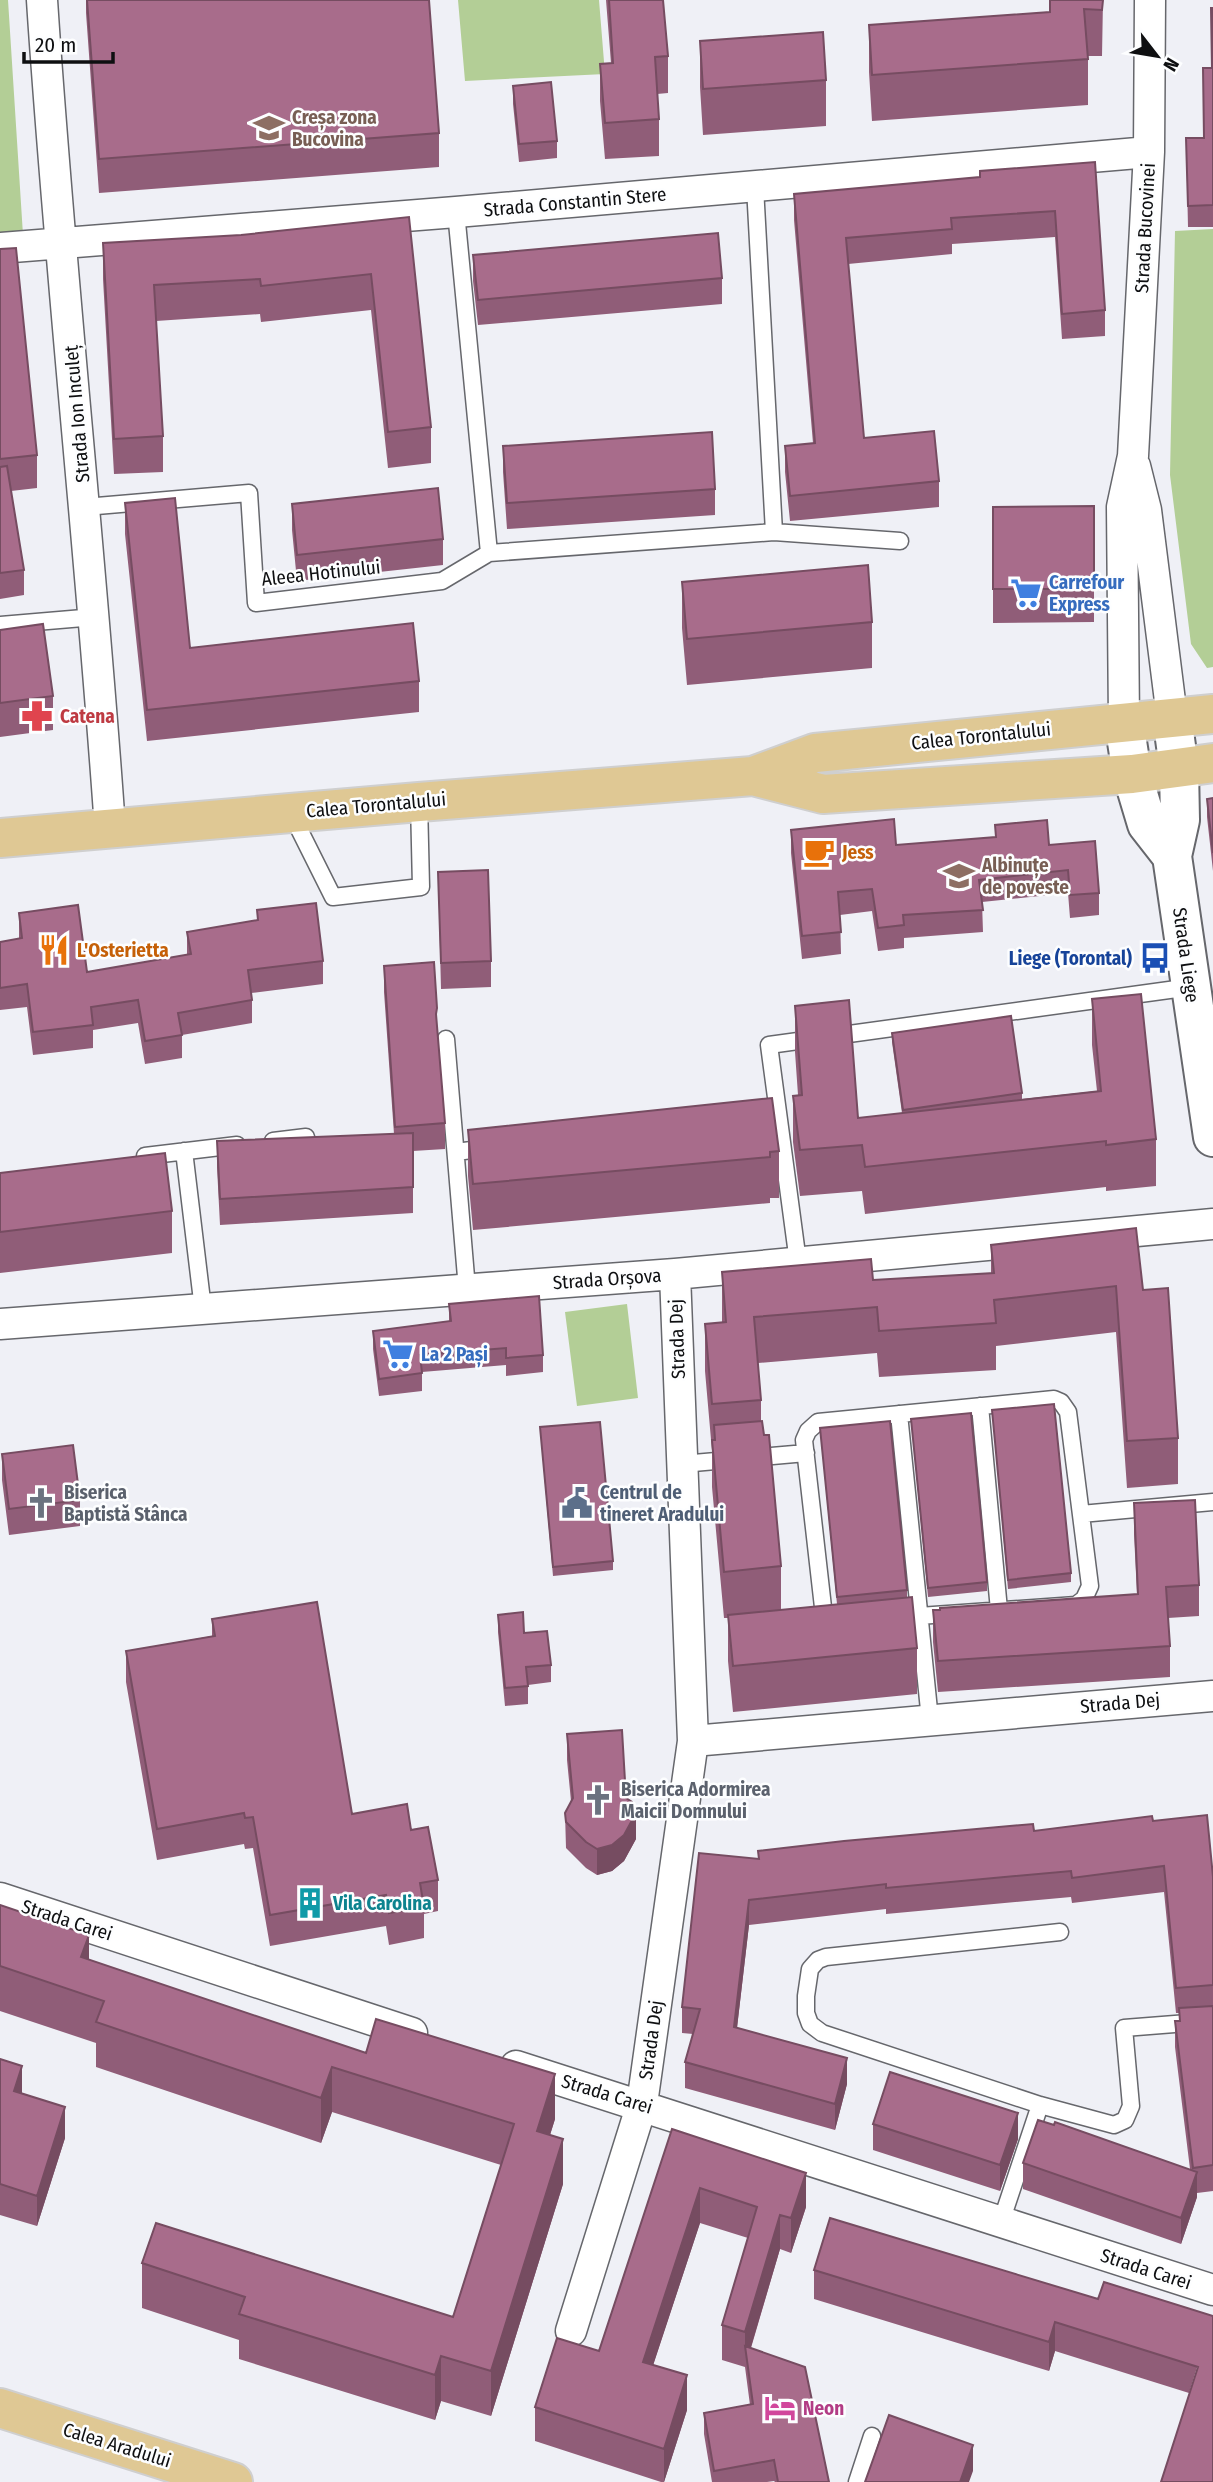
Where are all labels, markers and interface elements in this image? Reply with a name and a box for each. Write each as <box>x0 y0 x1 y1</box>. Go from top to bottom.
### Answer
scale bar <box>24 21 114 65</box>
north arrow <box>1122 21 1192 91</box>
text: 20 m <box>35 32 76 58</box>
text: N <box>1158 54 1184 75</box>
place label: Creșa zona Bucovina <box>292 106 377 151</box>
school or university icon: Creșa zona Bucovina <box>252 111 286 145</box>
street label: Strada Bucovinei <box>1130 162 1160 294</box>
street label: Strada Constantin Stere <box>483 183 667 221</box>
street label: Strada Ion Inculeț <box>59 344 94 484</box>
street label: Aleea Hotinului <box>260 555 382 591</box>
place label: Carrefour Express <box>1049 571 1125 616</box>
supermarket icon: Carrefour Express <box>1009 576 1043 610</box>
pharmacy icon: Catena <box>20 699 54 733</box>
place label: Catena <box>60 705 115 728</box>
street label: Calea Torontalului <box>910 717 1052 755</box>
street label: Calea Torontalului <box>305 787 447 823</box>
cafe icon: Jess <box>802 835 836 869</box>
place label: Jess <box>841 841 874 864</box>
place label: Albinuțe de poveste <box>981 854 1069 899</box>
school or university icon: Albinuțe de poveste <box>942 859 976 893</box>
street label: Strada Liege <box>1168 906 1204 1004</box>
restaurant icon: L'Osterietta <box>37 933 71 967</box>
place label: L'Osterietta <box>77 939 169 962</box>
bus stop icon: Liege (Torontal) <box>1138 941 1172 975</box>
place label: Liege (Torontal) <box>1009 947 1132 970</box>
street label: Strada Orșova <box>552 1264 662 1294</box>
street label: Strada Dej <box>664 1299 690 1379</box>
supermarket icon: La 2 Pași <box>381 1337 415 1371</box>
place label: La 2 Pași <box>421 1343 488 1368</box>
place label: Biserica Baptistă Stânca <box>64 1481 188 1526</box>
place label: Centrul de tineret Aradului <box>600 1481 724 1526</box>
church icon: Biserica Baptistă Stânca <box>24 1486 58 1520</box>
public building icon: Centrul de tineret Aradului <box>560 1486 594 1520</box>
street label: Strada Dej <box>1079 1688 1161 1718</box>
place label: Biserica Adormirea Maicii Domnului <box>621 1778 770 1823</box>
church icon: Biserica Adormirea Maicii Domnului <box>581 1783 615 1817</box>
building icon: Vila Carolina <box>293 1886 327 1920</box>
place label: Vila Carolina <box>332 1892 432 1915</box>
street label: Strada Carei <box>19 1895 115 1945</box>
street label: Strada Dej <box>634 1999 668 2081</box>
street label: Strada Carei <box>559 2069 655 2119</box>
street label: Strada Carei <box>1098 2244 1194 2294</box>
hotel icon: Neon <box>763 2391 797 2425</box>
place label: Neon <box>803 2397 844 2420</box>
street label: Calea Aradului <box>60 2418 174 2472</box>

